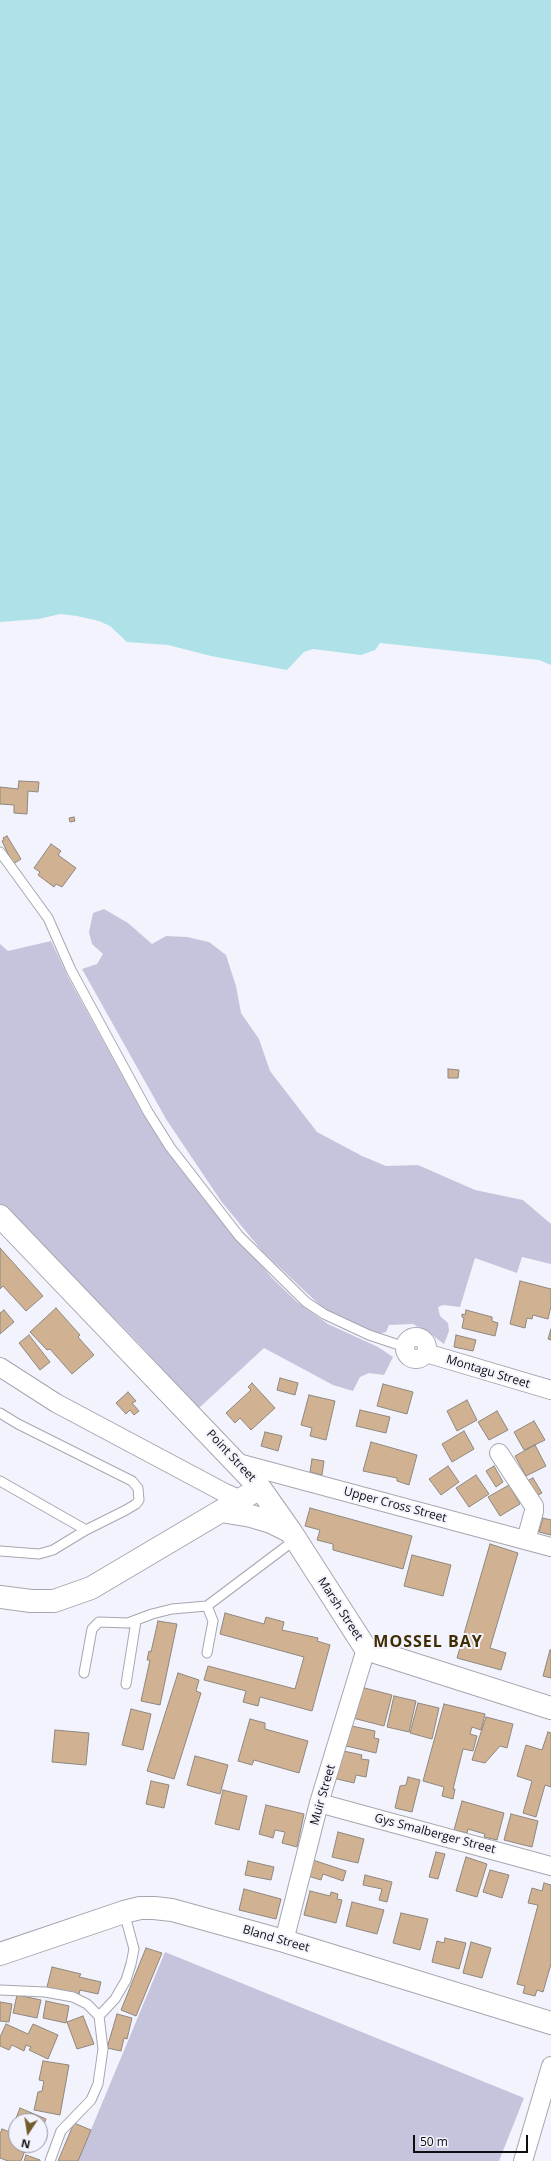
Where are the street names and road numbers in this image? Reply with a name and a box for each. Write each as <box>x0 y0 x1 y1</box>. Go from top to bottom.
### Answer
street label: Montagu Street <box>444 1352 532 1392</box>
street label: Point Street <box>203 1427 259 1485</box>
street label: Upper Cross Street <box>342 1484 448 1526</box>
street label: Marsh Street <box>314 1575 366 1643</box>
street label: Muir Street <box>307 1763 339 1827</box>
street label: Gys Smalberger Street <box>373 1811 497 1857</box>
street label: Bland Street <box>241 1923 311 1955</box>

